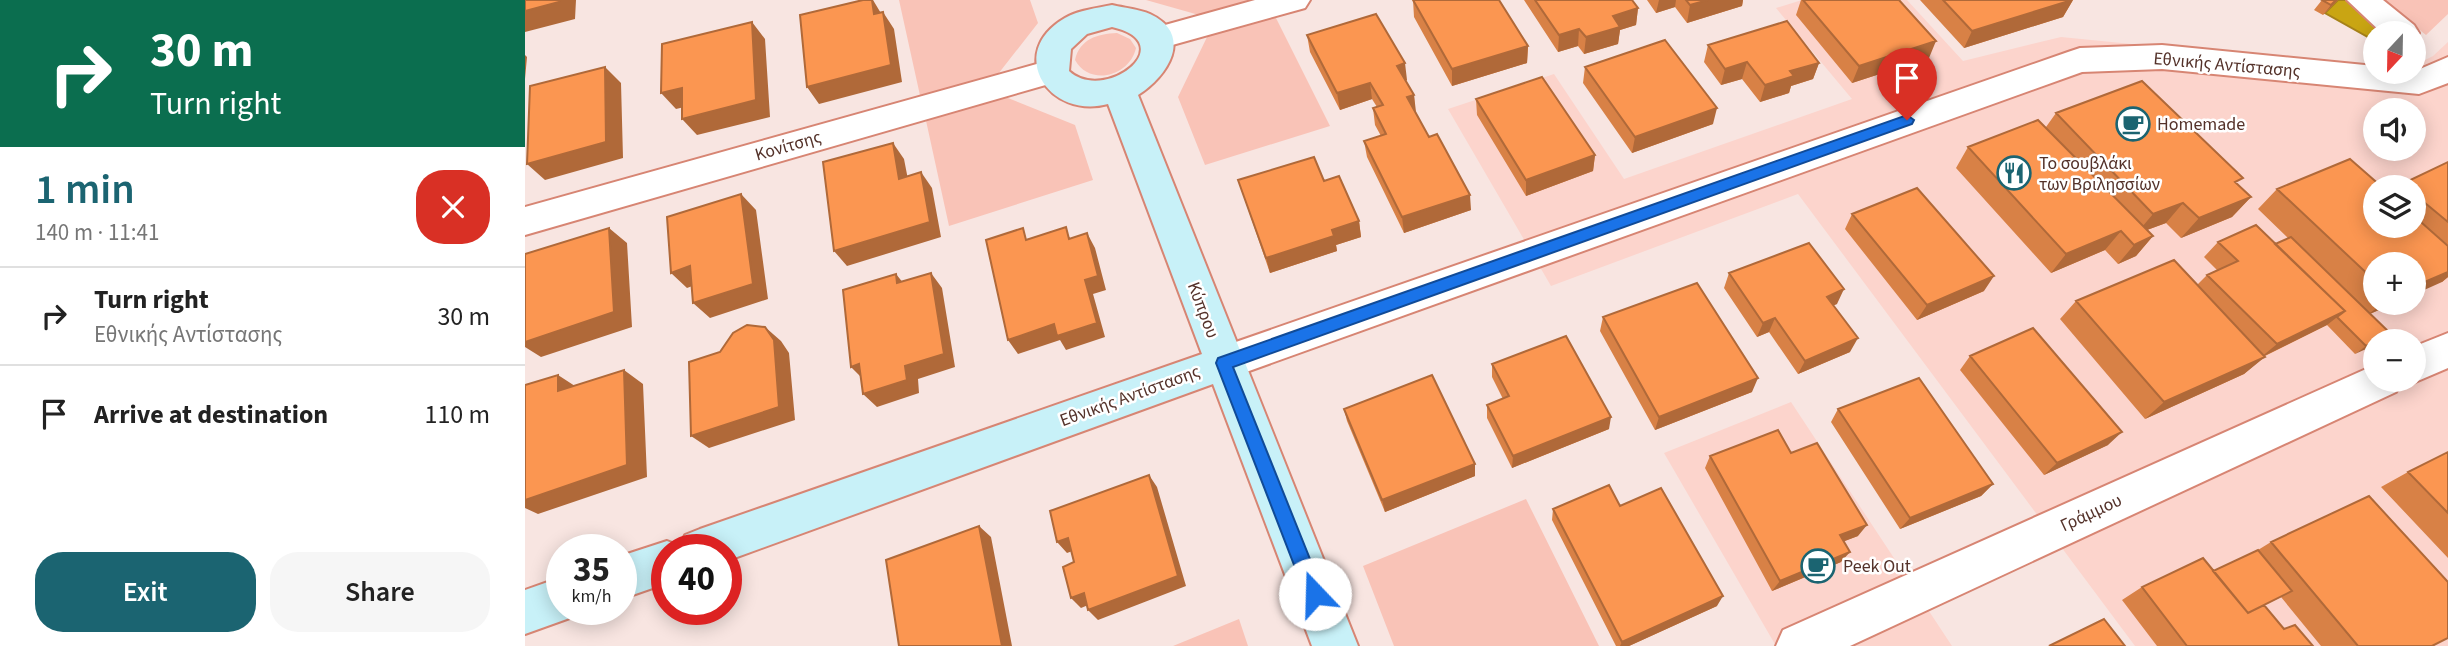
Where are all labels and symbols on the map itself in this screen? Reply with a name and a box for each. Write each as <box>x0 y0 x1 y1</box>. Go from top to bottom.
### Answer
north arrow <box>2363 21 2425 84</box>
street label: Εθνικής Αντίστασης <box>2152 46 2302 84</box>
pin <box>1877 48 1937 120</box>
cafe icon: Homemade <box>2114 105 2152 143</box>
place label: Homemade <box>2157 112 2245 137</box>
street label: Κονίτσης <box>752 125 824 167</box>
place label: Το σουβλάκι των Βριλησσίων <box>2039 151 2161 197</box>
restaurant icon: Το σουβλάκι των Βριλησσίων <box>1995 154 2033 192</box>
street label: Κύπρου <box>1181 278 1225 342</box>
street label: Εθνικής Αντίστασης <box>1056 359 1204 433</box>
street label: Γράμμου <box>2056 488 2126 538</box>
speed limit sign: 40 <box>651 534 742 625</box>
cafe icon: Peek Out <box>1799 547 1837 585</box>
place label: Peek Out <box>1843 554 1911 579</box>
position arrow <box>1278 557 1352 631</box>

